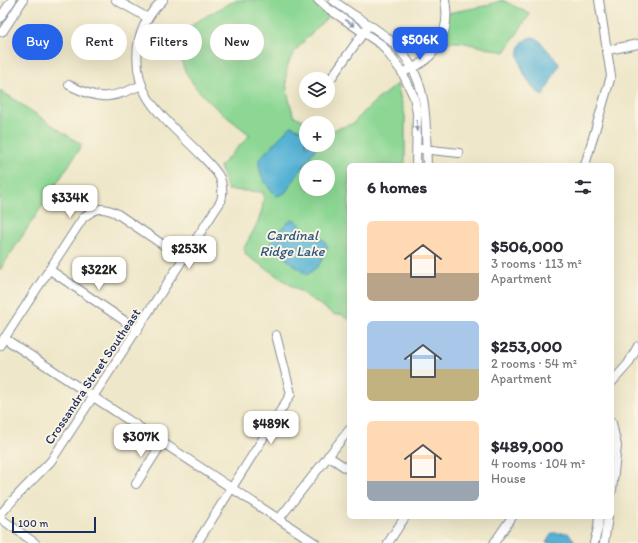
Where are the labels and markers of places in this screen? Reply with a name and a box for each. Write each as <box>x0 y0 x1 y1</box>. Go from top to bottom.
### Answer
pin: $506K <box>392 27 448 61</box>
pin: $334K <box>42 185 98 219</box>
pin: $253K <box>161 236 217 270</box>
pin: $322K <box>71 257 127 291</box>
pin: $489K <box>243 411 299 445</box>
pin: $307K <box>113 424 169 458</box>

